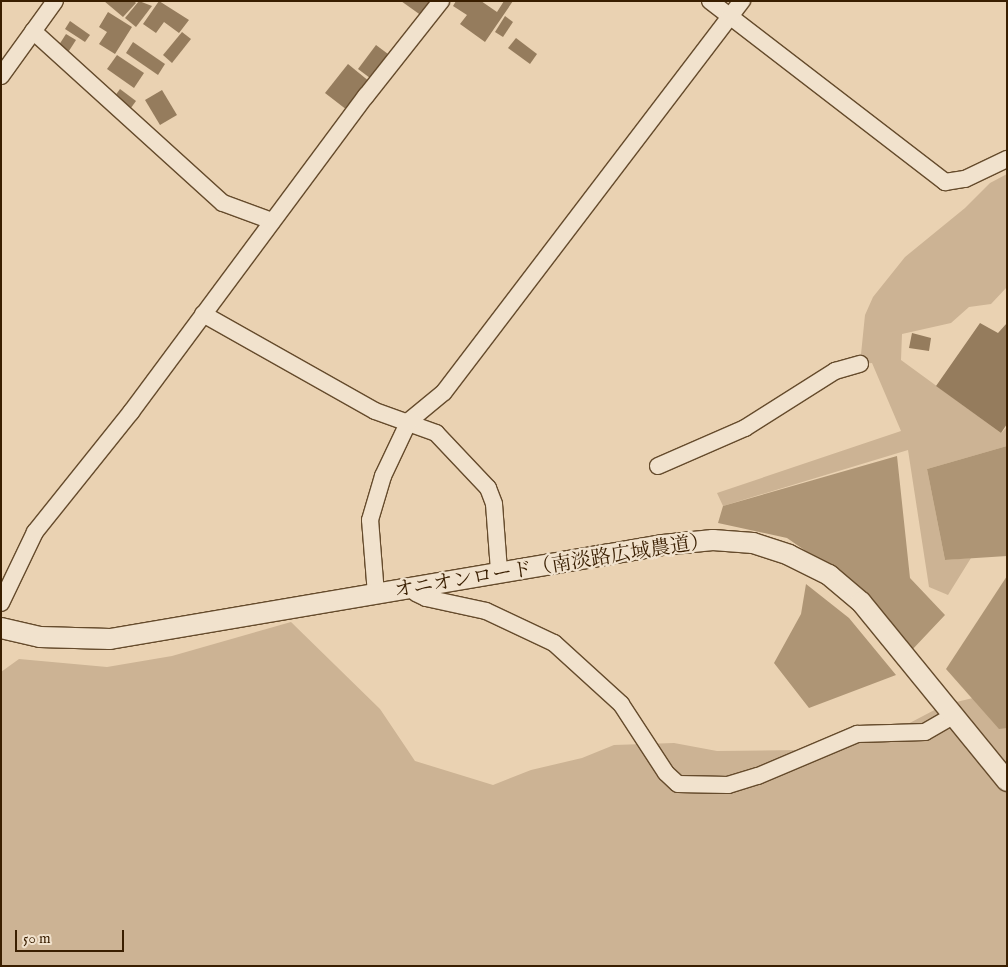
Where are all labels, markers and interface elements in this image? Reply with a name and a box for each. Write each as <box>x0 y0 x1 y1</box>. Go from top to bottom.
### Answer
street label: オニオンロード（南淡路広域農道） <box>392 529 712 603</box>
scale bar <box>18 920 126 952</box>
text: 50 m <box>23 929 51 948</box>

